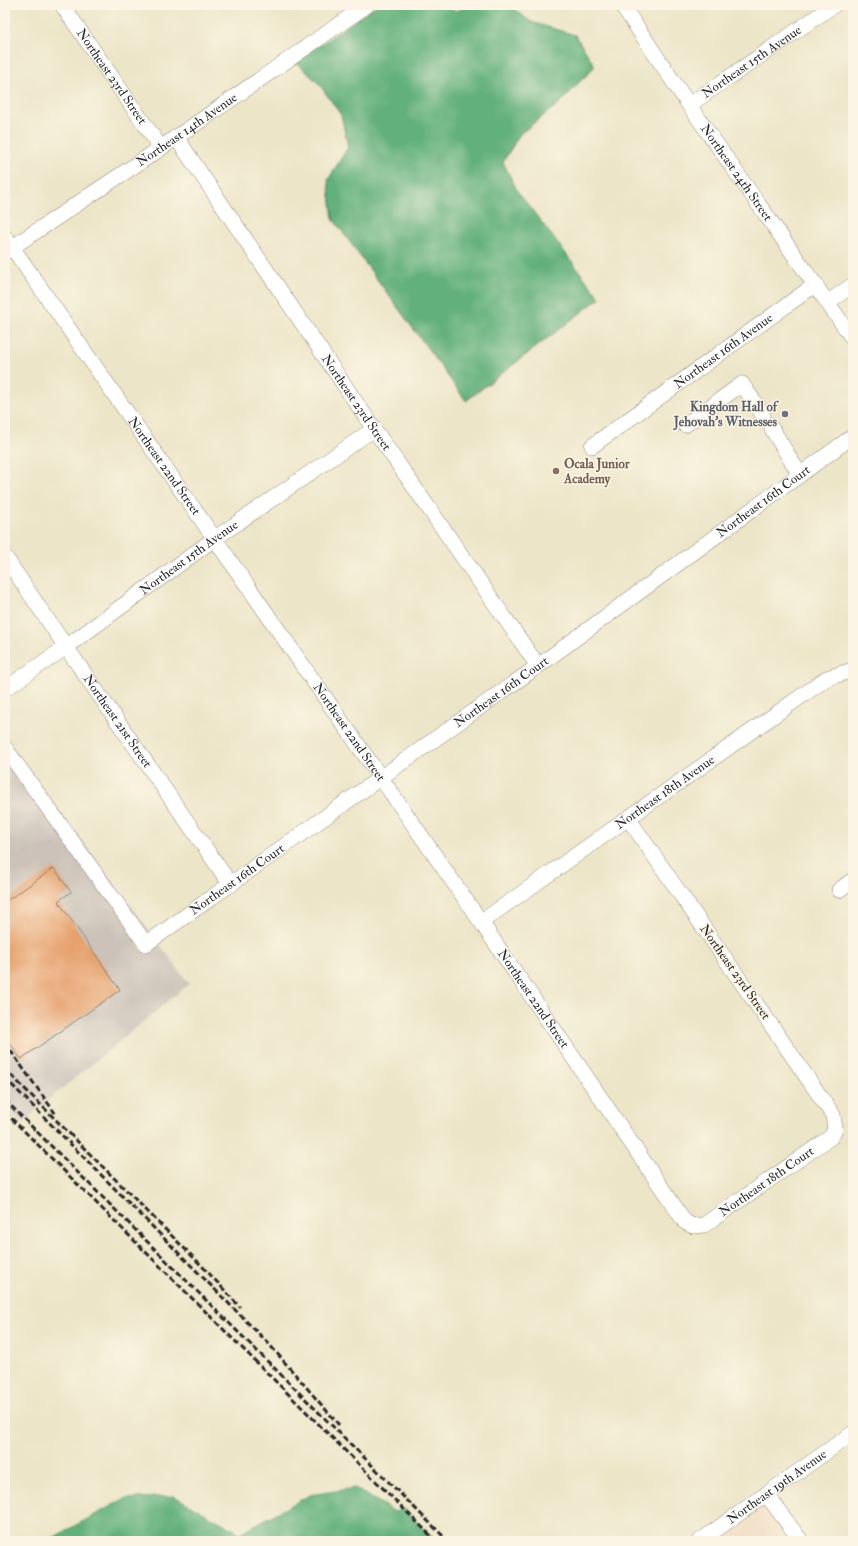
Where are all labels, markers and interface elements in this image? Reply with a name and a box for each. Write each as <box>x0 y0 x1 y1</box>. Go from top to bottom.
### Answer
street label: Northeast 15th Avenue <box>699 22 805 102</box>
street label: Northeast 23rd Street <box>73 26 150 127</box>
street label: Northeast 14th Avenue <box>133 89 241 170</box>
street label: Northeast 24th Street <box>697 121 776 224</box>
street label: Northeast 16th Avenue <box>671 310 776 392</box>
street label: Northeast 23rd Street <box>318 352 395 454</box>
place label: Kingdom Hall of Jehovah's Witnesses <box>673 399 780 431</box>
marker: Kingdom Hall of Jehovah's Witnesses <box>780 409 790 419</box>
street label: Northeast 22nd Street <box>125 414 204 518</box>
place label: Ocala Junior Academy <box>563 456 631 488</box>
street label: Northeast 16th Court <box>713 462 813 541</box>
marker: Ocala Junior Academy <box>551 466 561 476</box>
street label: Northeast 15th Avenue <box>137 517 242 599</box>
street label: Northeast 16th Court <box>451 653 552 731</box>
street label: Northeast 21st Street <box>80 672 155 771</box>
street label: Northeast 22nd Street <box>309 680 389 784</box>
street label: Northeast 18th Avenue <box>612 751 718 833</box>
street label: Northeast 16th Court <box>187 840 287 918</box>
street label: Northeast 23rd Street <box>696 921 774 1023</box>
street label: Northeast 22nd Street <box>494 946 572 1051</box>
street label: Northeast 18th Court <box>716 1143 817 1220</box>
street label: Northeast 19th Avenue <box>724 1446 830 1527</box>

